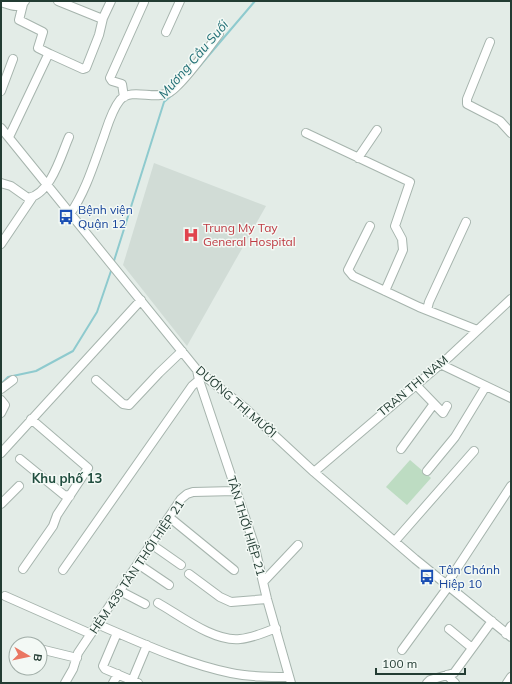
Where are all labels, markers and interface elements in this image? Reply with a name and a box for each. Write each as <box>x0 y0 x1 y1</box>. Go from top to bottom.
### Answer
water label: Mương Cầu Suối <box>155 16 232 101</box>
place label: Bệnh viện Quận 12 <box>78 202 133 231</box>
bus stop icon: Bệnh viện Quận 12 <box>57 208 75 226</box>
place label: Trung My Tay General Hospital <box>203 220 296 249</box>
hospital icon: Trung My Tay General Hospital <box>182 226 200 244</box>
street label: TRAN THI NAM <box>374 352 451 419</box>
street label: DƯƠNG THỊ MƯỜI <box>193 363 280 441</box>
district label: Khu phố 13 <box>32 470 102 486</box>
street label: TÂN THỚI HIỆP 21 <box>224 474 269 578</box>
street label: HẺM 439 TÂN THỚI HIỆP 21 <box>86 497 187 637</box>
place label: Tân Chánh Hiệp 10 <box>439 562 500 591</box>
bus stop icon: Tân Chánh Hiệp 10 <box>418 568 436 586</box>
north arrow <box>8 636 48 676</box>
scale bar <box>376 650 465 676</box>
text: B <box>30 653 45 663</box>
text: 100 m <box>382 656 417 671</box>

